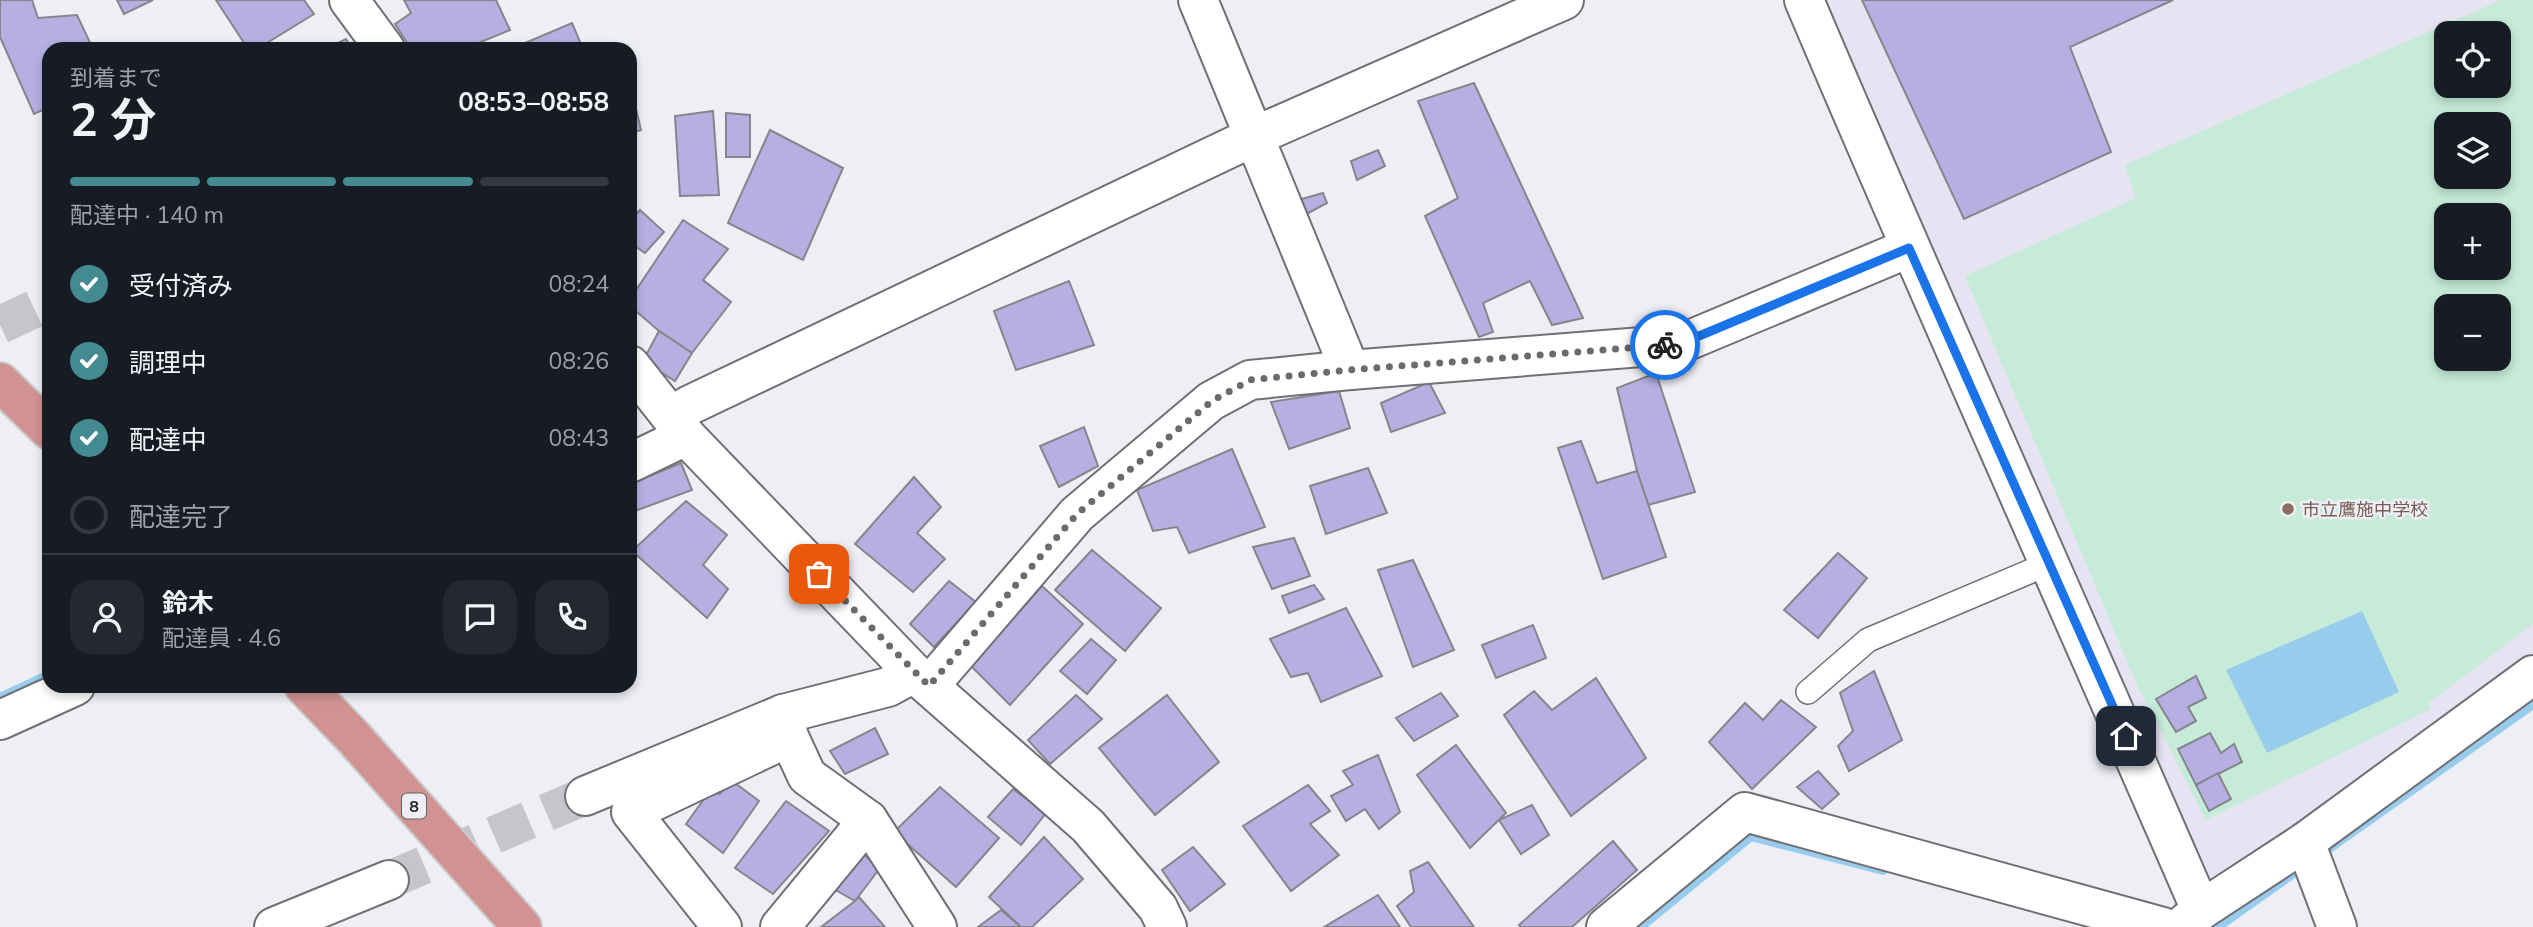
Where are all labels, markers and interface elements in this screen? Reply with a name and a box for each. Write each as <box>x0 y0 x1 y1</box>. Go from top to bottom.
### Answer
map controls <box>2434 21 2511 371</box>
button: locate <box>2434 21 2511 98</box>
text: 到着まで <box>70 63 162 92</box>
text: 08:53–08:58 <box>458 85 609 118</box>
text: 2 分 <box>70 90 156 148</box>
button: layers <box>2434 112 2511 189</box>
text: 配達中 · 140 m <box>70 200 224 229</box>
button: + <box>2434 203 2511 280</box>
icon: check <box>70 265 108 303</box>
text: 受付済み <box>129 269 233 302</box>
text: 08:24 <box>549 269 609 298</box>
button: − <box>2434 294 2511 371</box>
courier <box>1630 310 1700 380</box>
icon: bike <box>1646 326 1684 364</box>
icon: check <box>70 342 108 380</box>
text: 調理中 <box>129 346 207 379</box>
text: 08:26 <box>549 346 609 375</box>
icon: check <box>70 419 108 457</box>
text: 配達中 <box>129 423 207 456</box>
text: 08:43 <box>549 423 609 452</box>
place label: 市立鷹施中学校 <box>2302 498 2428 521</box>
text: 配達完了 <box>129 500 233 533</box>
marker: 市立鷹施中学校 <box>2280 501 2296 517</box>
pin <box>789 544 849 604</box>
icon: bag <box>800 555 838 593</box>
button: person <box>70 580 144 654</box>
button: chat <box>443 580 517 654</box>
button: phone <box>535 580 609 654</box>
text: 鈴木 <box>162 586 214 619</box>
text: 配達員 · 4.6 <box>162 623 281 652</box>
pin <box>2096 706 2156 766</box>
icon: home <box>2107 717 2145 755</box>
road number: 8 <box>402 793 426 818</box>

